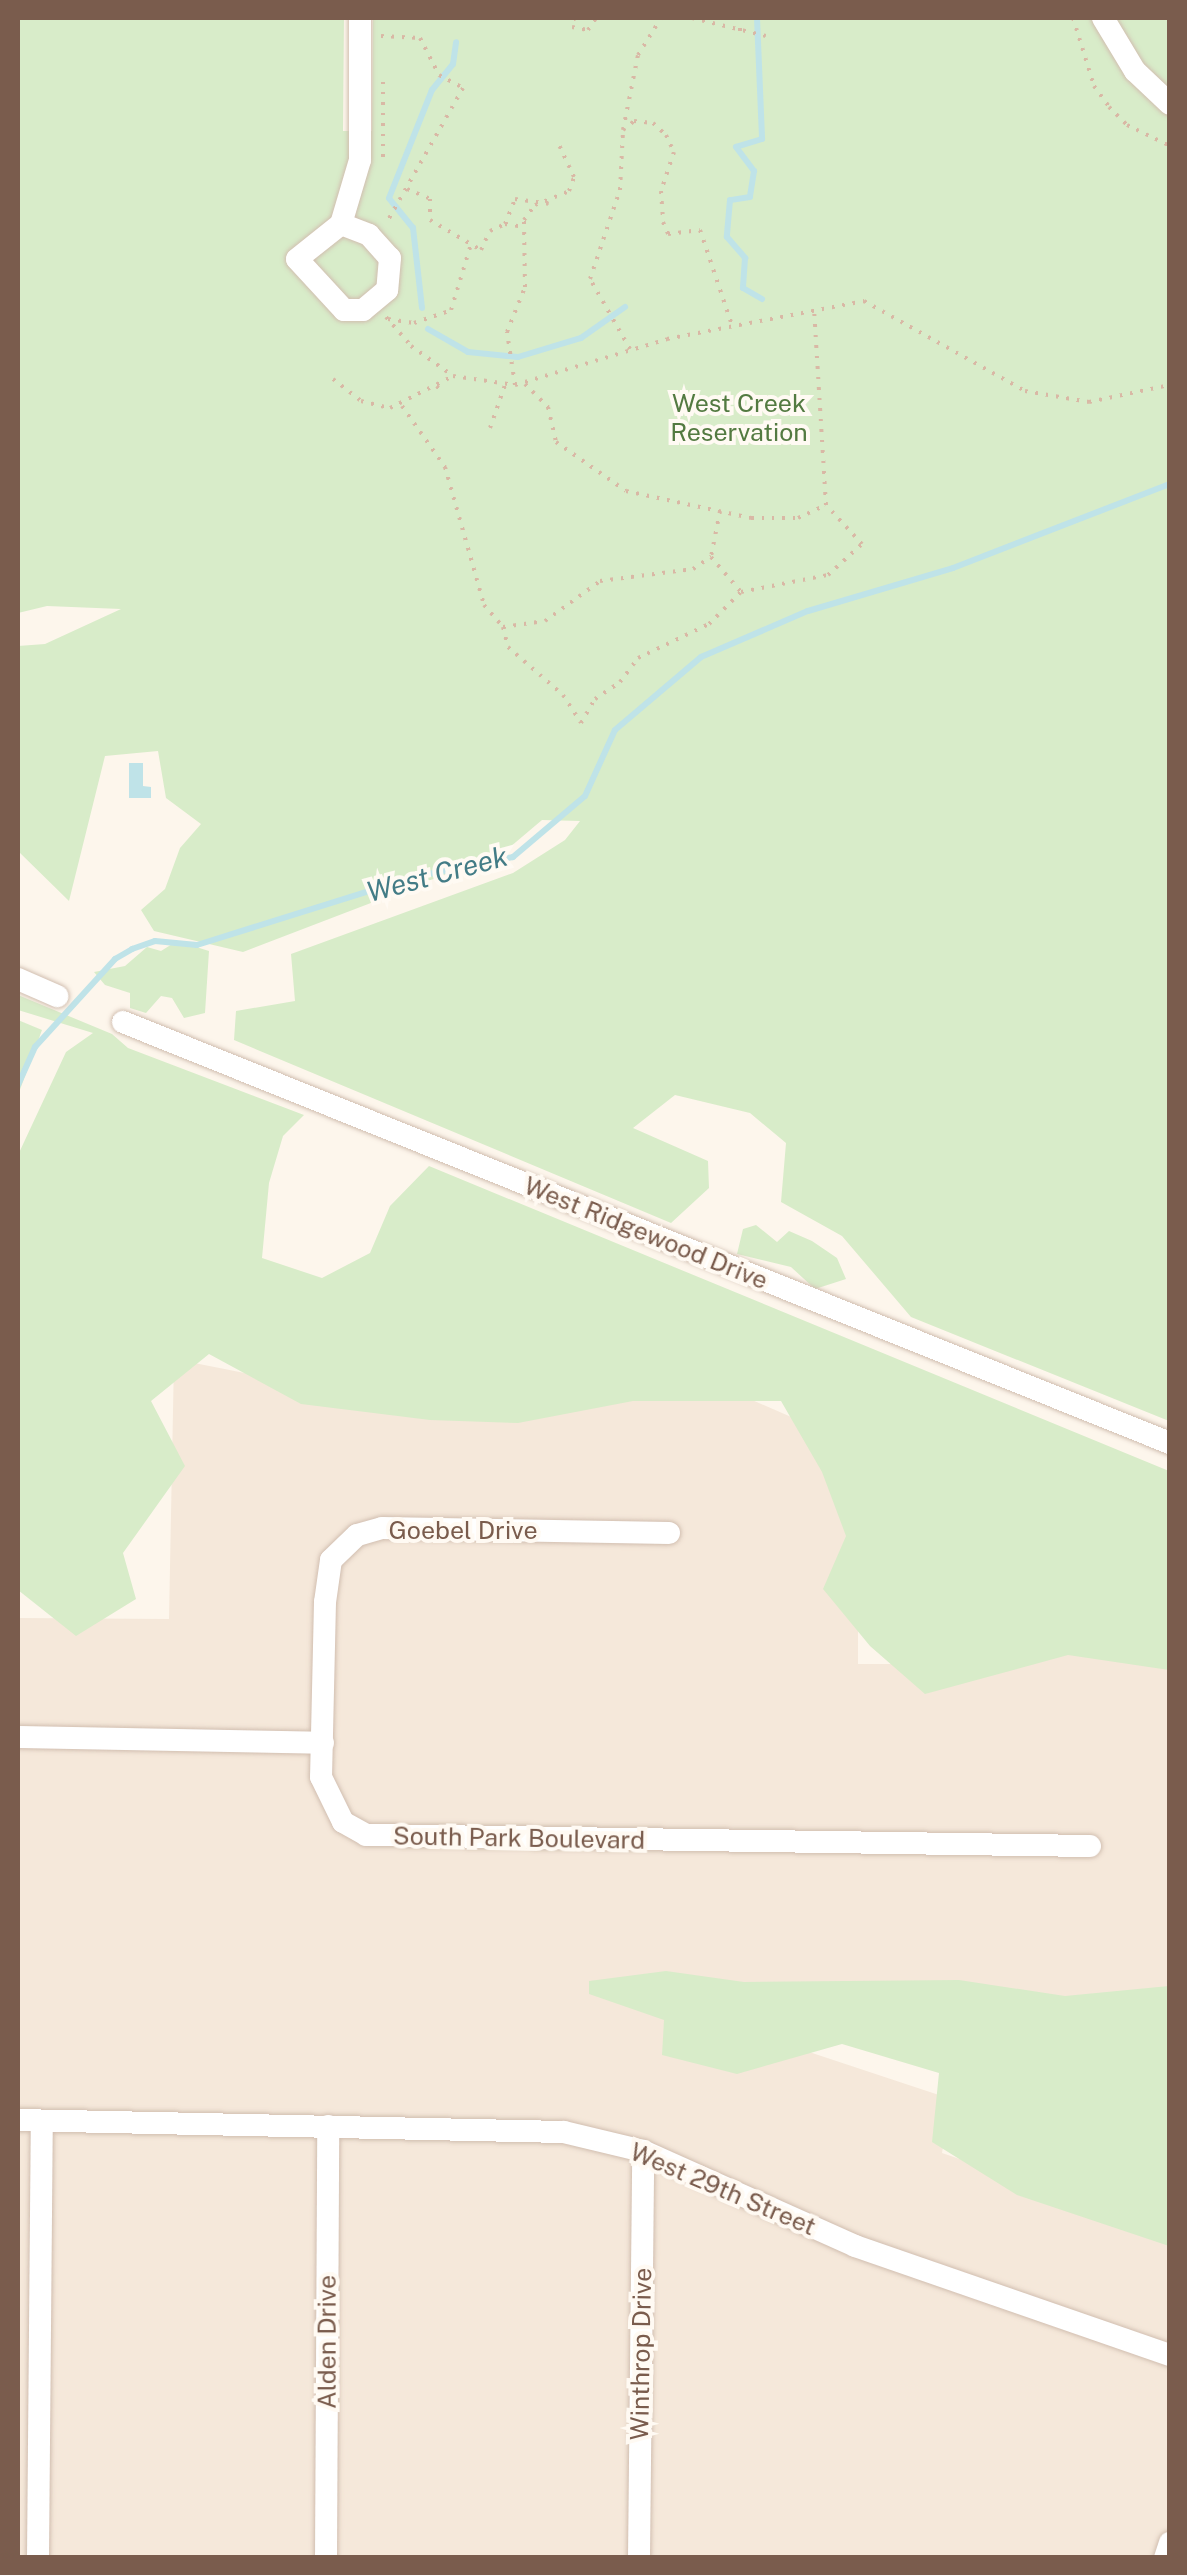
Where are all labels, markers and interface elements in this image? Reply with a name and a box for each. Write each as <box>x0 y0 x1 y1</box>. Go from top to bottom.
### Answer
park label: West Creek Reservation <box>670 389 808 448</box>
water label: West Creek <box>363 839 511 909</box>
street label: West Ridgewood Drive <box>520 1170 772 1296</box>
street label: Goebel Drive <box>388 1515 538 1545</box>
street label: South Park Boulevard <box>393 1821 645 1855</box>
street label: West 29th Street <box>626 2136 820 2242</box>
street label: Winthrop Drive <box>624 2267 658 2441</box>
street label: Alden Drive <box>312 2275 342 2409</box>

